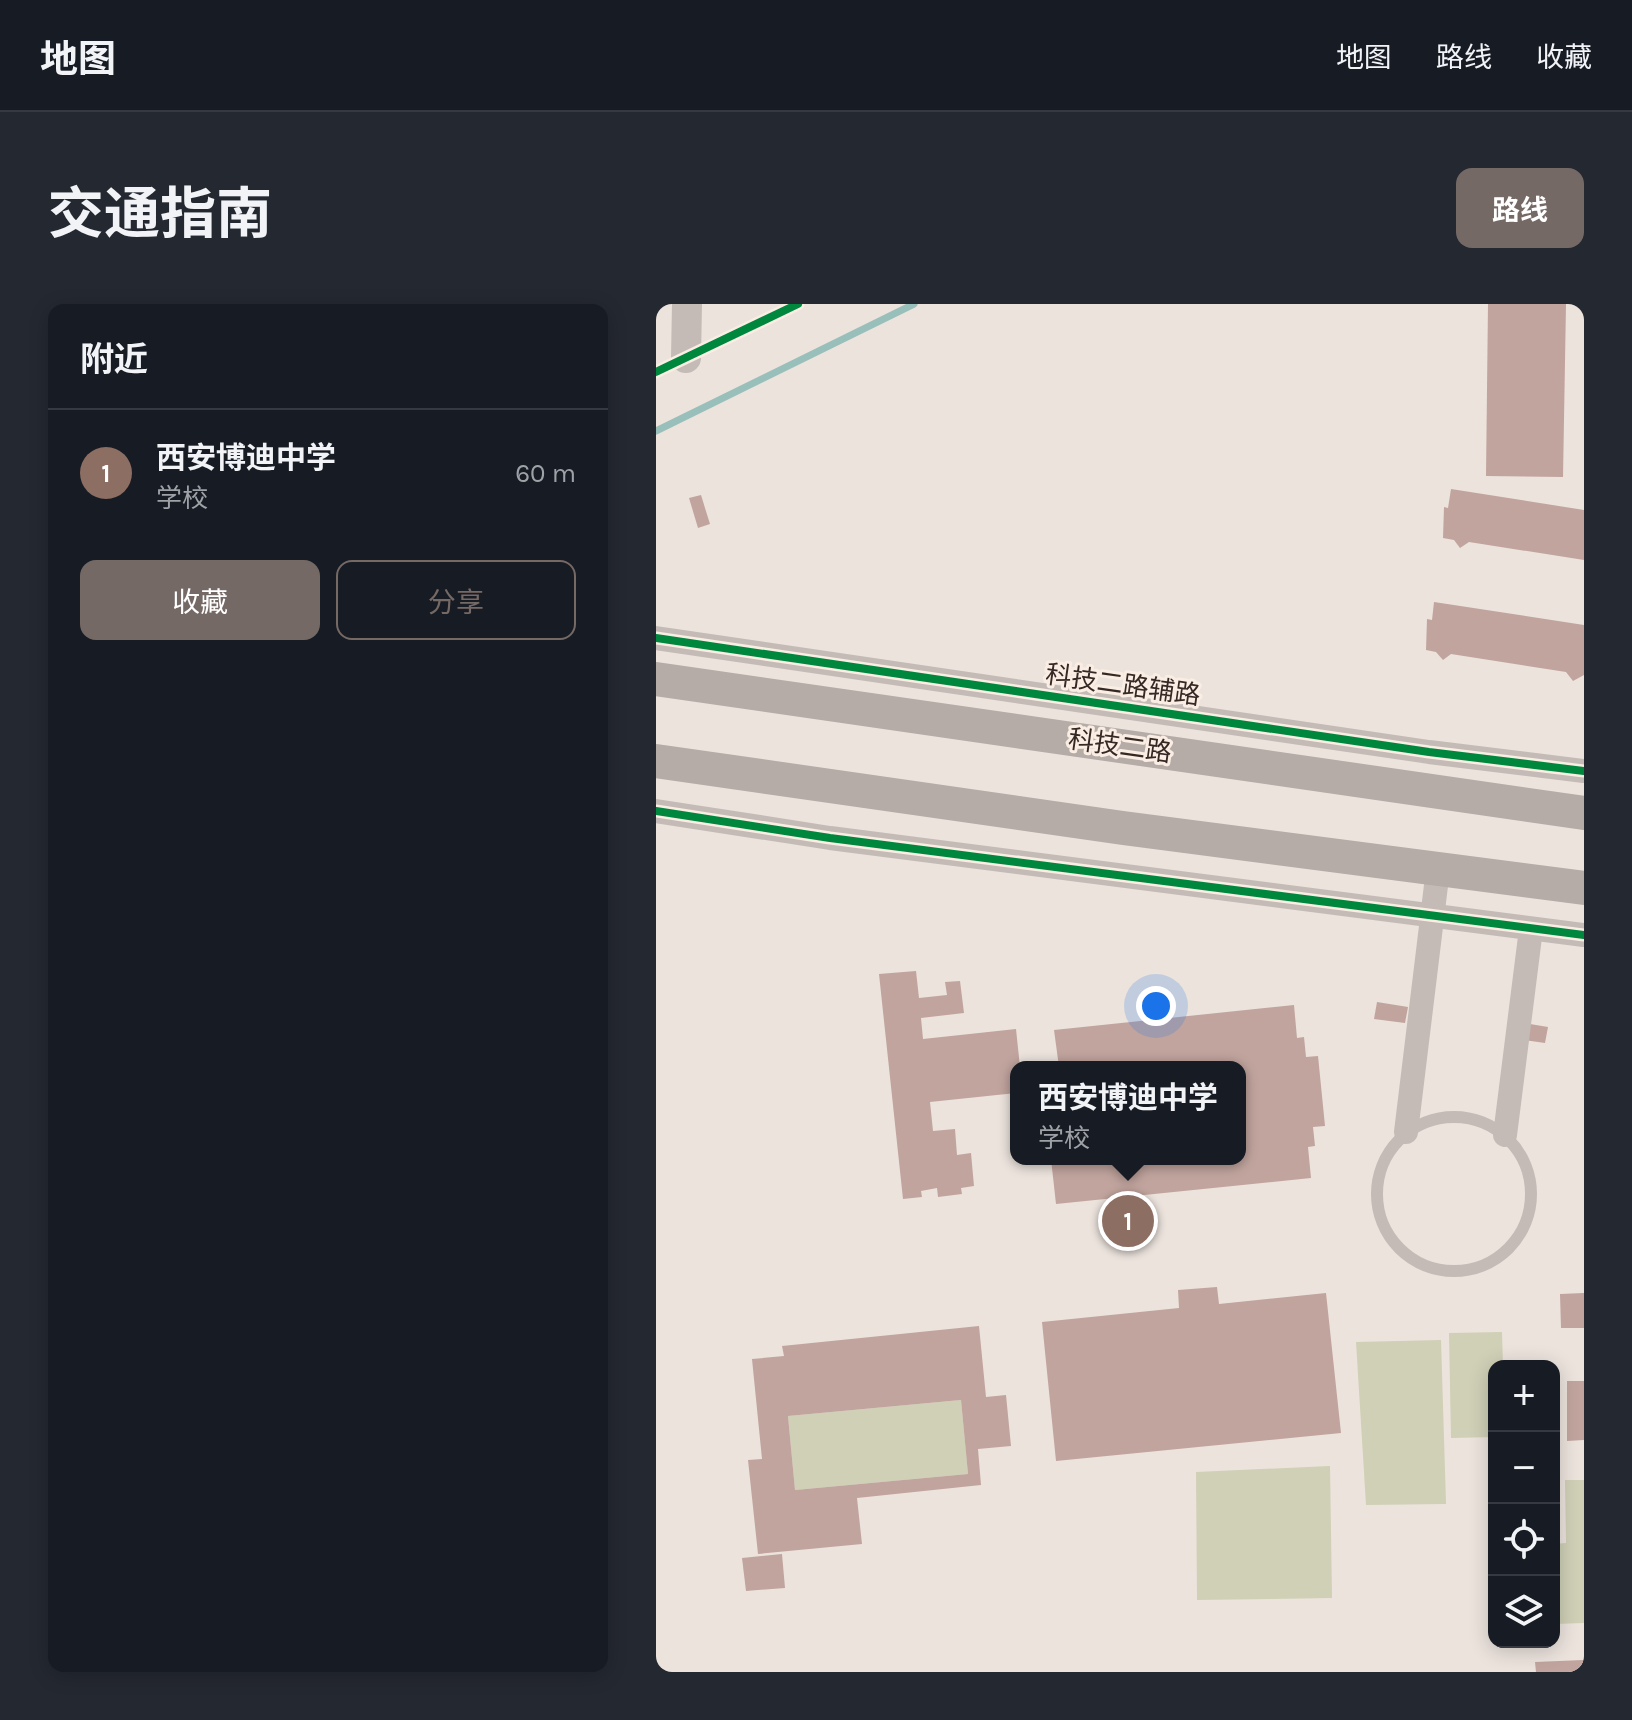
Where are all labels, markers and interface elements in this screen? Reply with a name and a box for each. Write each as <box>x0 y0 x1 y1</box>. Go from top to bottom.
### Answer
text: 地图 <box>40 37 116 82</box>
text: 地图 <box>1336 41 1392 74</box>
text: 路线 <box>1436 41 1492 74</box>
text: 收藏 <box>1536 41 1592 74</box>
button: 路线 <box>1456 168 1584 248</box>
text: 交通指南 <box>48 182 272 247</box>
text: 附近 <box>80 340 148 380</box>
text: 西安博迪中学 <box>156 440 336 476</box>
text: 1 <box>101 458 111 489</box>
text: 60 m <box>515 458 576 489</box>
text: 学校 <box>156 483 208 514</box>
button: 收藏 <box>80 560 320 640</box>
button: 分享 <box>336 560 576 640</box>
street label: 科技二路辅路 <box>1044 659 1202 711</box>
street label: 科技二路 <box>1066 723 1174 769</box>
your location <box>1136 986 1176 1026</box>
popup <box>1010 1061 1246 1165</box>
text: 西安博迪中学 <box>1038 1080 1218 1116</box>
text: 学校 <box>1038 1123 1090 1154</box>
pin: 1 <box>1102 1191 1154 1251</box>
map controls <box>1488 1360 1560 1648</box>
button: + <box>1488 1360 1560 1432</box>
button: − <box>1488 1432 1560 1504</box>
button: locate <box>1488 1504 1560 1576</box>
button: layers <box>1488 1576 1560 1648</box>

